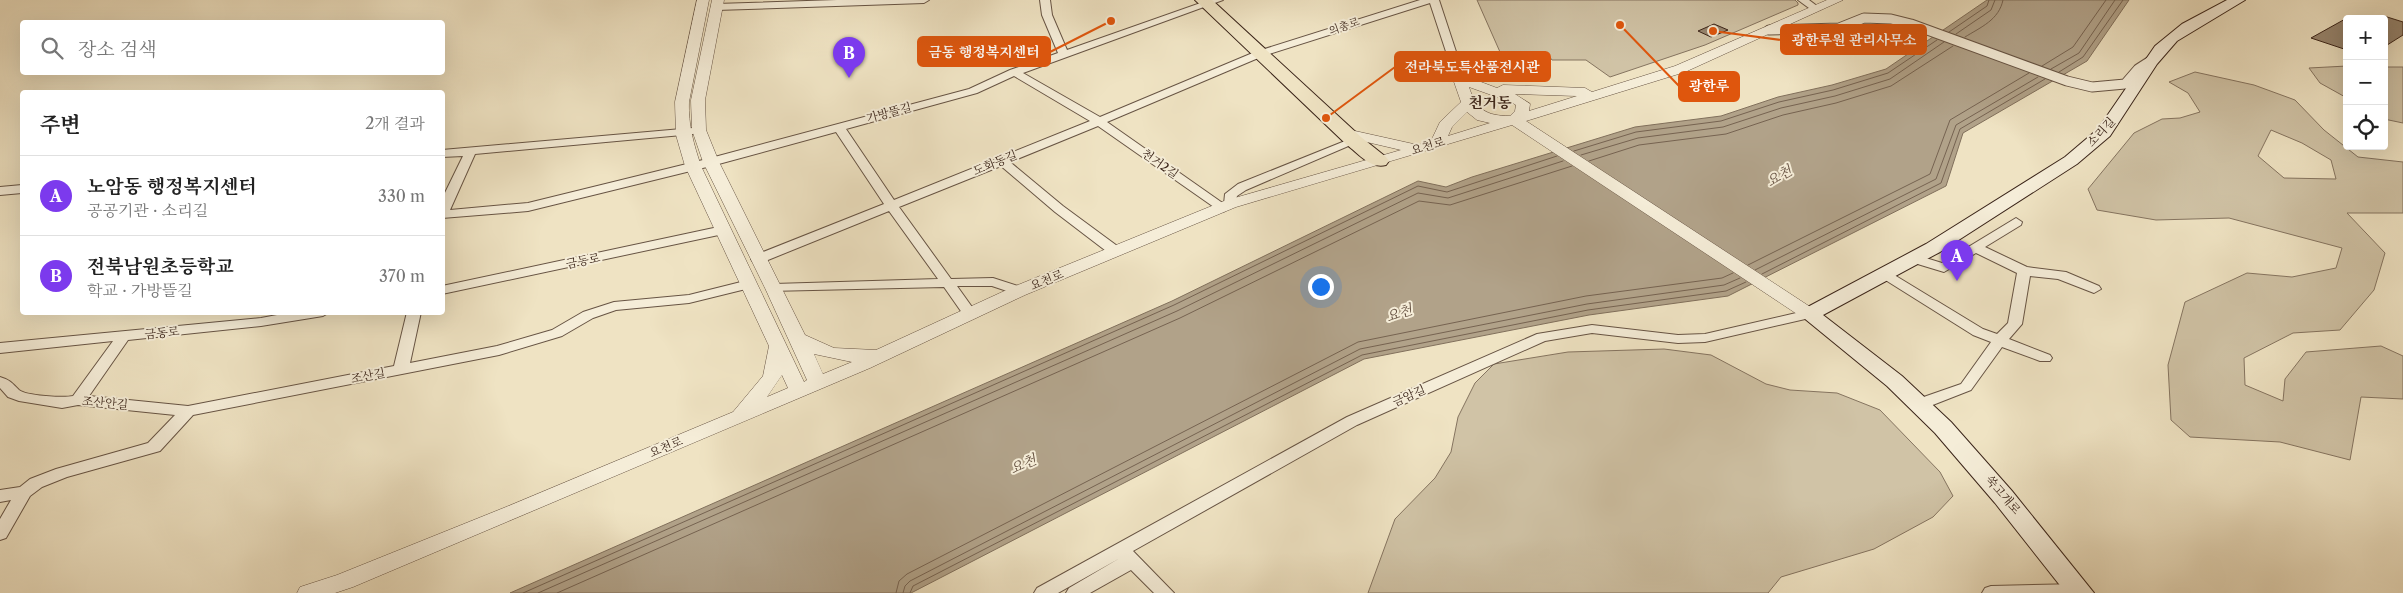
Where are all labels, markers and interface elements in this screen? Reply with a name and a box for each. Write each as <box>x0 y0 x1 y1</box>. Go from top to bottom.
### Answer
street label: 의총로 <box>1327 14 1362 38</box>
map controls <box>2343 15 2388 150</box>
button: + <box>2343 15 2388 60</box>
search box <box>20 20 445 75</box>
callout: 광한루원 관리사무소 <box>1781 25 1926 54</box>
text: 광한루원 관리사무소 <box>1791 31 1917 49</box>
icon: search <box>38 34 66 62</box>
pin: B <box>833 37 865 78</box>
callout: 금동 행정복지센터 <box>918 37 1050 66</box>
text: 장소 검색 <box>78 38 156 61</box>
text: 금동 행정복지센터 <box>928 43 1040 61</box>
callout: 전라북도특산품전시관 <box>1395 52 1550 81</box>
text: 전라북도특산품전시관 <box>1404 58 1540 76</box>
button: − <box>2343 60 2388 105</box>
callout: 광한루 <box>1679 72 1739 101</box>
text: 광한루 <box>1689 77 1730 95</box>
district label: 천거동 <box>1468 93 1512 112</box>
street label: 가방뜰길 <box>865 99 913 126</box>
button: locate <box>2343 105 2388 150</box>
text: 주변 <box>40 112 81 137</box>
text: 2개 결과 <box>365 113 425 133</box>
street label: 소리길 <box>2083 114 2118 149</box>
street label: 요천로 <box>1409 133 1447 158</box>
street label: 천거2길 <box>1139 145 1182 182</box>
street label: 도화동길 <box>971 147 1019 178</box>
water label: 요천 <box>1763 161 1796 191</box>
text: 노암동 행정복지센터 <box>87 175 257 198</box>
text: A <box>50 186 62 206</box>
text: 330 m <box>378 186 425 206</box>
text: 공공기관 · 소리길 <box>87 200 208 220</box>
pin: A <box>1941 240 1973 281</box>
street label: 금동로 <box>564 249 602 271</box>
text: 전북남원초등학교 <box>87 255 234 278</box>
text: B <box>50 266 62 286</box>
text: 370 m <box>379 266 425 286</box>
street label: 요천로 <box>1028 266 1066 293</box>
your location <box>1308 274 1334 300</box>
text: 학교 · 가방뜰길 <box>87 280 193 300</box>
water label: 요천 <box>1383 300 1416 326</box>
street label: 금동로 <box>144 323 180 342</box>
street label: 조산길 <box>349 365 386 386</box>
street label: 금암길 <box>1390 382 1428 409</box>
street label: 조산안길 <box>81 393 129 412</box>
street label: 요천로 <box>647 433 685 460</box>
water label: 요천 <box>1007 450 1040 478</box>
street label: 쑥고개로 <box>1983 472 2025 517</box>

